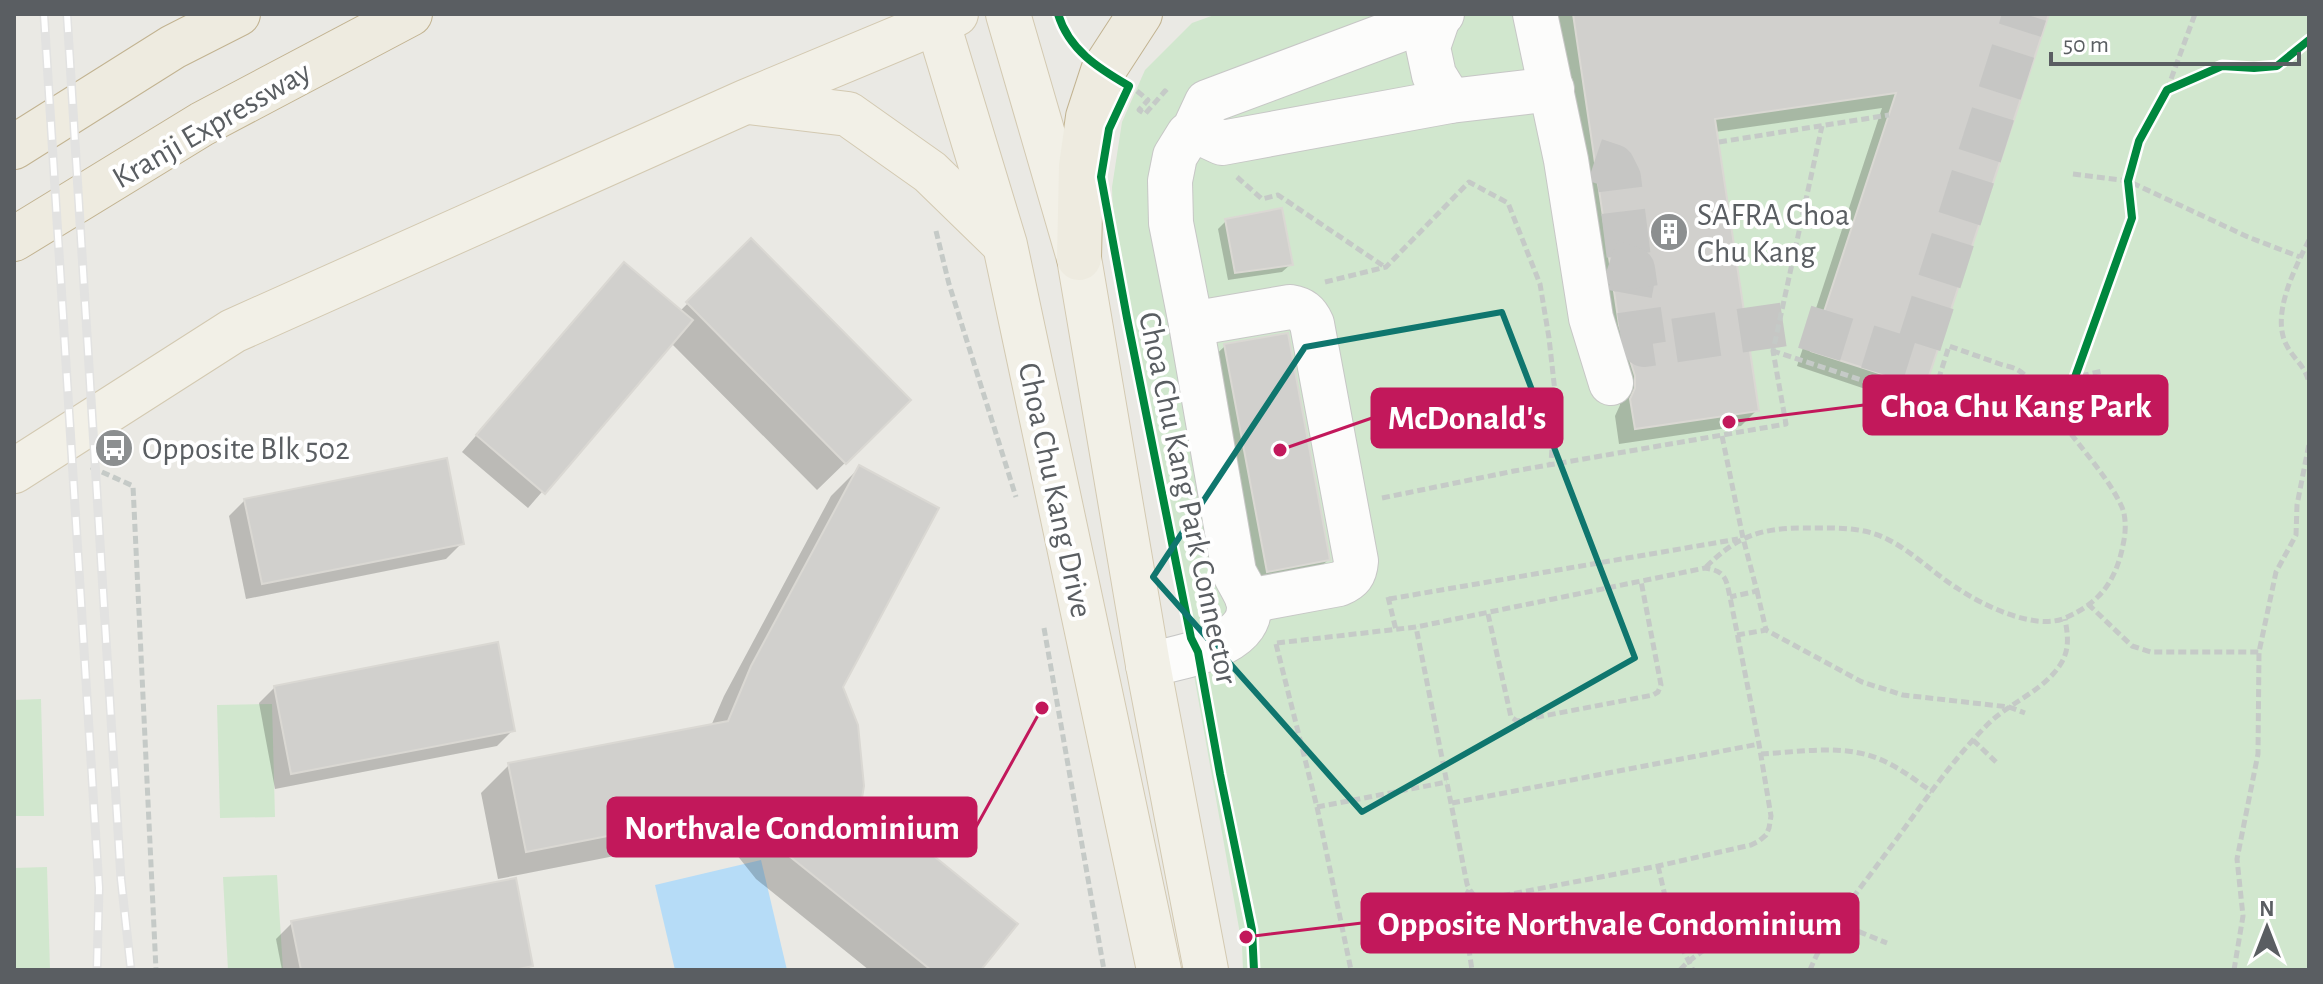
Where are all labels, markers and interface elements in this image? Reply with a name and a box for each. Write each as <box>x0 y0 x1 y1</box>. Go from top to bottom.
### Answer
scale bar <box>2051 16 2299 66</box>
text: 50 m <box>2063 33 2109 57</box>
street label: Kranji Expressway <box>107 55 316 194</box>
place label: SAFRA Choa Chu Kang <box>1697 199 1850 268</box>
building icon: SAFRA Choa Chu Kang <box>1648 211 1690 253</box>
street label: Choa Chu Kang Park Connector <box>1133 309 1243 688</box>
street label: Choa Chu Kang Drive <box>1012 360 1098 620</box>
callout: Choa Chu Kang Park <box>1864 376 2167 434</box>
callout: McDonald's <box>1372 389 1562 447</box>
text: Choa Chu Kang Park <box>1880 390 2152 424</box>
text: McDonald's <box>1388 402 1546 436</box>
bus stop icon: Opposite Blk 502 <box>93 427 135 469</box>
place label: Opposite Blk 502 <box>142 433 350 465</box>
callout: Northvale Condominium <box>608 798 976 856</box>
text: Northvale Condominium <box>624 812 960 846</box>
north arrow <box>2227 888 2307 968</box>
callout: Opposite Northvale Condominium <box>1362 894 1858 952</box>
text: N <box>2259 898 2275 920</box>
text: Opposite Northvale Condominium <box>1378 908 1842 942</box>

